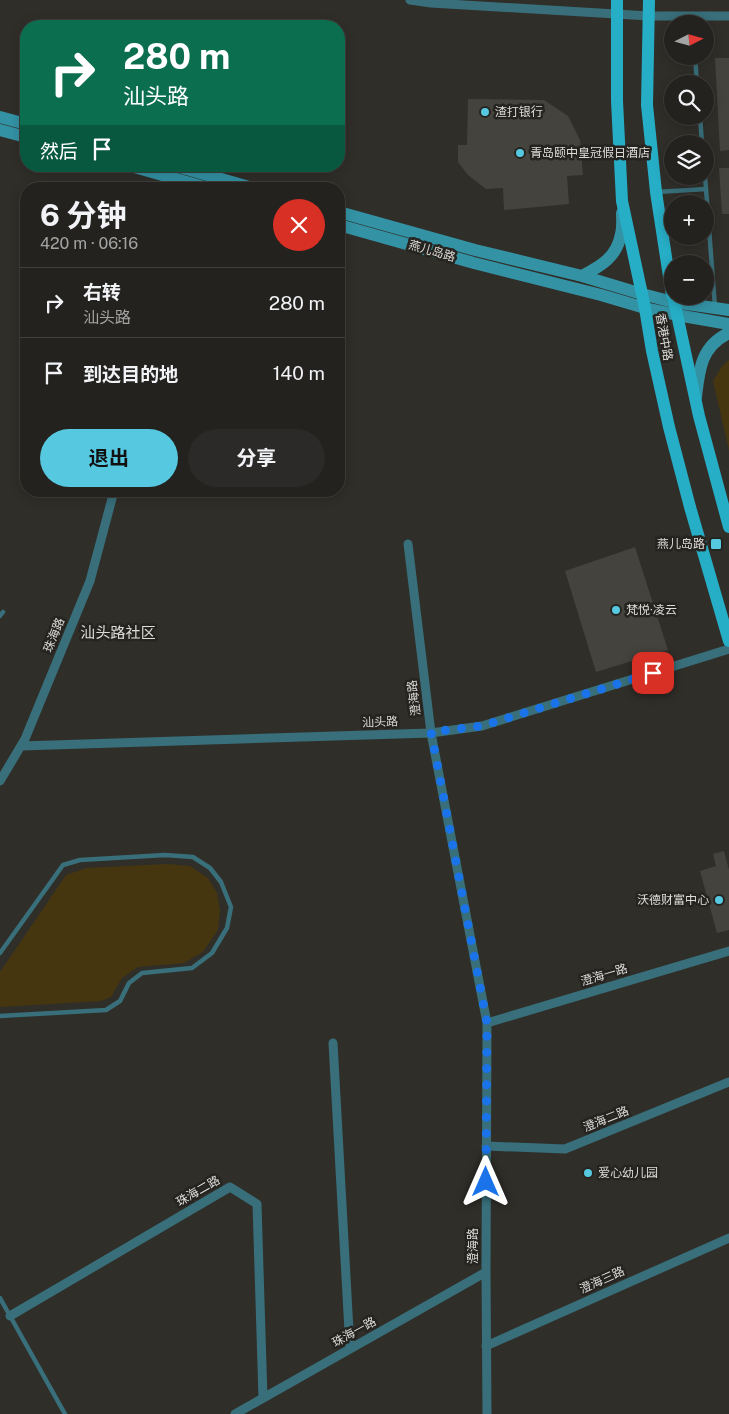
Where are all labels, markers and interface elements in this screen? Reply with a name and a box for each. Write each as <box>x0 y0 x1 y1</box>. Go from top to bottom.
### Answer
north arrow <box>664 15 714 65</box>
map controls <box>664 15 714 305</box>
text: 280 m <box>123 36 230 77</box>
icon: right <box>40 40 105 105</box>
button: search <box>664 75 714 125</box>
text: 汕头路 <box>123 83 189 109</box>
place label: 渣打银行 <box>495 105 543 119</box>
marker: 渣打银行 <box>479 106 491 118</box>
icon: arrive <box>88 135 116 163</box>
button: layers <box>664 135 714 185</box>
text: 然后 <box>40 140 78 162</box>
place label: 青岛颐中皇冠假日酒店 <box>530 146 650 160</box>
marker: 青岛颐中皇冠假日酒店 <box>514 147 526 159</box>
button: + <box>664 195 714 245</box>
text: 6 分钟 <box>40 197 127 233</box>
button: close <box>273 199 325 251</box>
text: 420 m · 06:16 <box>40 234 138 253</box>
street label: 燕儿岛路 <box>407 238 457 264</box>
button: − <box>664 255 714 305</box>
text: 右转 <box>83 281 121 303</box>
icon: right <box>40 289 68 317</box>
text: 280 m <box>269 292 325 314</box>
text: 汕头路 <box>83 308 131 327</box>
street label: 香港中路 <box>653 312 675 362</box>
icon: arrive <box>40 359 68 387</box>
text: 140 m <box>273 362 325 384</box>
text: 到达目的地 <box>83 363 178 385</box>
button: 退出 <box>40 429 178 487</box>
button: 分享 <box>188 429 325 487</box>
place label: 燕儿岛路 <box>657 537 705 551</box>
marker: 燕儿岛路 <box>709 537 723 551</box>
place label: 梵悦·凌云 <box>626 603 677 617</box>
marker: 梵悦·凌云 <box>610 604 622 616</box>
street label: 珠海路 <box>41 616 67 654</box>
district label: 汕头路社区 <box>80 624 156 641</box>
pin <box>632 652 674 694</box>
icon: arrive <box>639 659 667 687</box>
street label: 澄海路 <box>405 679 423 717</box>
street label: 汕头路 <box>362 714 398 730</box>
place label: 沃德财富中心 <box>637 893 709 907</box>
marker: 沃德财富中心 <box>713 894 725 906</box>
street label: 澄海一路 <box>579 961 629 989</box>
street label: 澄海二路 <box>581 1104 631 1134</box>
position arrow <box>459 1155 511 1207</box>
place label: 爱心幼儿园 <box>598 1166 658 1180</box>
marker: 爱心幼儿园 <box>582 1167 594 1179</box>
street label: 珠海二路 <box>174 1173 222 1209</box>
street label: 澄海路 <box>466 1228 480 1264</box>
street label: 澄海三路 <box>577 1264 627 1296</box>
street label: 珠海一路 <box>330 1314 378 1350</box>

